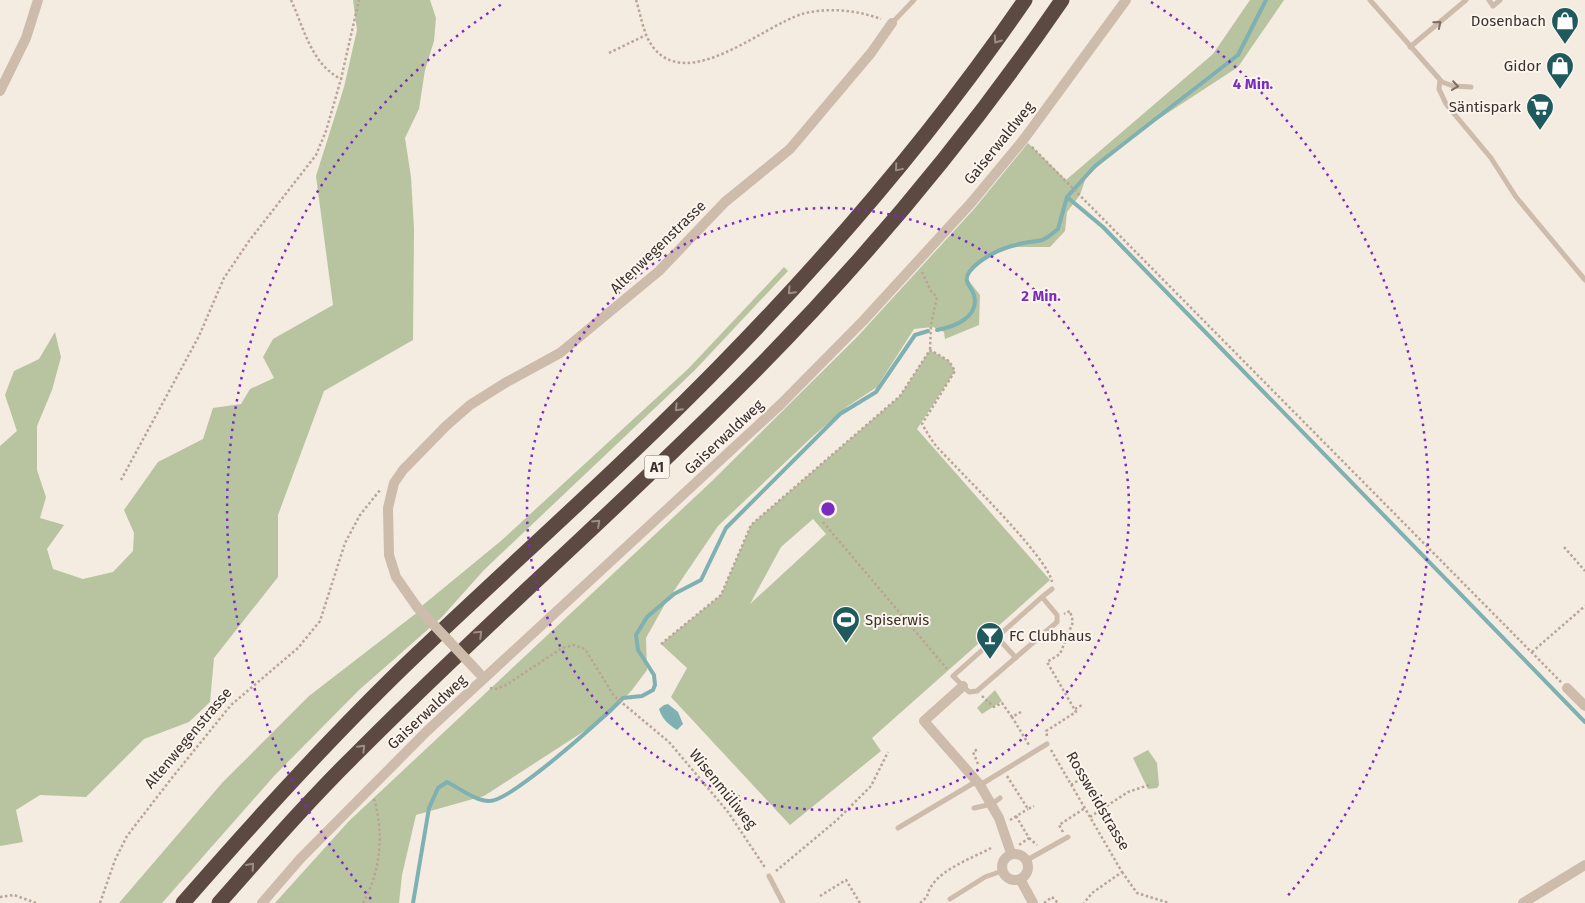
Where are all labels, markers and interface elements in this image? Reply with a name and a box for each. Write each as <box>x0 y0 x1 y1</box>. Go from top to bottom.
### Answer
shop icon: Dosenbach <box>1550 6 1580 45</box>
place label: Dosenbach <box>1471 12 1546 30</box>
one-way arrow <box>1433 21 1442 30</box>
one-way arrow <box>994 34 1003 43</box>
shop icon: Gidor <box>1545 51 1575 90</box>
place label: Gidor <box>1504 57 1541 75</box>
text: 4 Min. <box>1233 75 1274 93</box>
one-way arrow <box>1451 80 1459 90</box>
supermarket icon: Säntispark <box>1525 92 1555 131</box>
street label: Gaiserwaldweg <box>960 98 1038 188</box>
place label: Säntispark <box>1449 98 1521 116</box>
one-way arrow <box>894 163 903 172</box>
street label: Altenwegenstrasse <box>606 197 710 297</box>
one-way arrow <box>788 285 797 294</box>
text: 2 Min. <box>1021 287 1061 305</box>
street label: Gaiserwaldweg <box>681 396 767 478</box>
one-way arrow <box>675 402 684 411</box>
road number: A1 <box>644 456 670 478</box>
centre of rings <box>819 500 837 518</box>
one-way arrow <box>592 520 601 529</box>
sports icon: Spiserwis <box>831 605 861 644</box>
place label: Spiserwis <box>865 611 929 629</box>
bar icon: FC Clubhaus <box>975 621 1005 660</box>
place label: FC Clubhaus <box>1009 627 1091 645</box>
one-way arrow <box>473 631 482 640</box>
street label: Gaiserwaldweg <box>384 671 470 753</box>
street label: Altenwegenstrasse <box>140 684 236 792</box>
one-way arrow <box>356 744 365 753</box>
street label: Wisenmüliweg <box>685 745 761 833</box>
street label: Rossweidstrasse <box>1062 748 1134 854</box>
one-way arrow <box>245 863 254 872</box>

